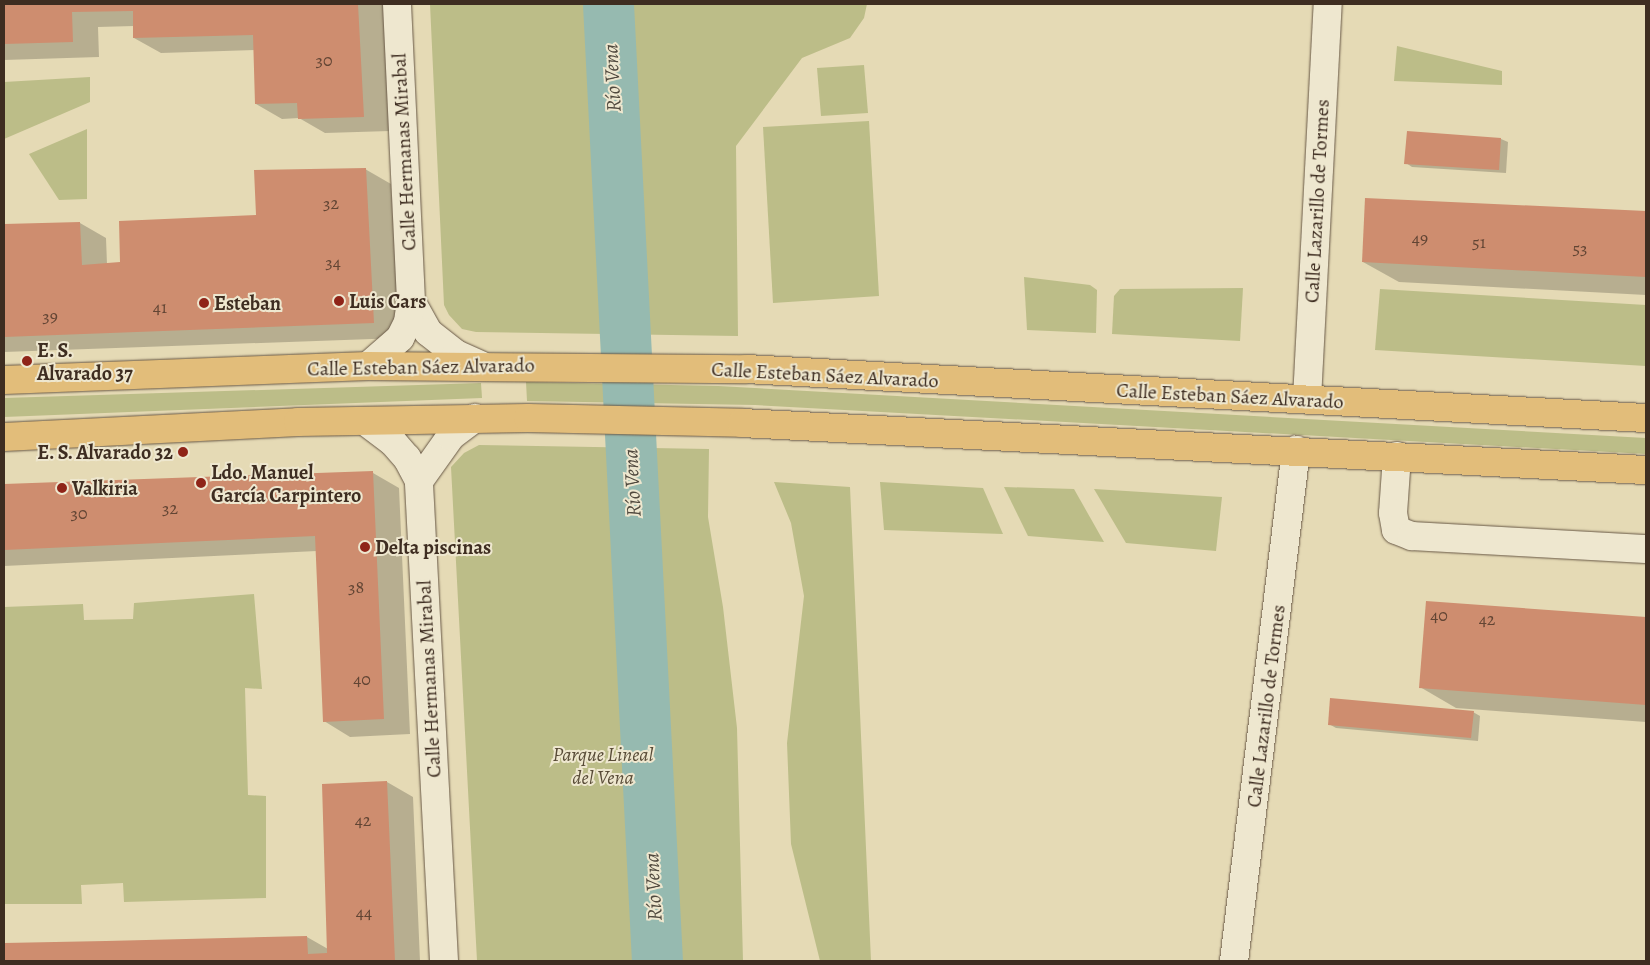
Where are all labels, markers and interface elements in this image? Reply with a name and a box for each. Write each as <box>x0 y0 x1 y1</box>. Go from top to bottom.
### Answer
water label: Río Vena <box>598 43 626 113</box>
house number: 30 <box>315 49 333 71</box>
street label: Calle Hermanas Mirabal <box>387 53 421 251</box>
street label: Calle Lazarillo de Tormes <box>1300 98 1334 304</box>
house number: 32 <box>323 192 339 214</box>
house number: 49 <box>1412 227 1428 249</box>
house number: 51 <box>1472 231 1486 253</box>
house number: 53 <box>1572 237 1588 259</box>
house number: 34 <box>325 251 341 273</box>
place label: Luis Cars <box>349 289 426 313</box>
place label: Esteban <box>214 291 281 315</box>
marker: Luis Cars <box>333 295 345 307</box>
house number: 41 <box>153 296 167 318</box>
marker: Esteban <box>198 297 210 309</box>
house number: 39 <box>42 305 58 327</box>
place label: E. S. Alvarado 37 <box>37 338 133 385</box>
street label: Calle Esteban Sáez Alvarado <box>307 353 535 381</box>
marker: E. S. Alvarado 37 <box>21 355 33 367</box>
street label: Calle Esteban Sáez Alvarado <box>711 357 939 393</box>
street label: Calle Esteban Sáez Alvarado <box>1116 378 1344 414</box>
place label: E. S. Alvarado 32 <box>36 440 173 464</box>
marker: E. S. Alvarado 32 <box>177 446 189 458</box>
water label: Río Vena <box>618 448 646 518</box>
place label: Ldo. Manuel García Carpintero <box>211 460 361 507</box>
place label: Valkiria <box>72 476 138 500</box>
marker: Ldo. Manuel García Carpintero <box>195 477 207 489</box>
marker: Valkiria <box>56 482 68 494</box>
house number: 32 <box>162 497 178 519</box>
house number: 30 <box>70 502 88 524</box>
place label: Delta piscinas <box>375 535 491 559</box>
marker: Delta piscinas <box>359 541 371 553</box>
house number: 38 <box>348 576 364 598</box>
street label: Calle Hermanas Mirabal <box>412 580 446 778</box>
street label: Calle Lazarillo de Tormes <box>1242 603 1290 809</box>
house number: 40 <box>1430 604 1448 626</box>
house number: 42 <box>1479 608 1495 630</box>
house number: 40 <box>353 668 371 690</box>
park label: Parque Lineal del Vena <box>552 742 654 789</box>
house number: 42 <box>355 809 371 831</box>
water label: Río Vena <box>639 852 667 922</box>
house number: 44 <box>356 901 372 923</box>

